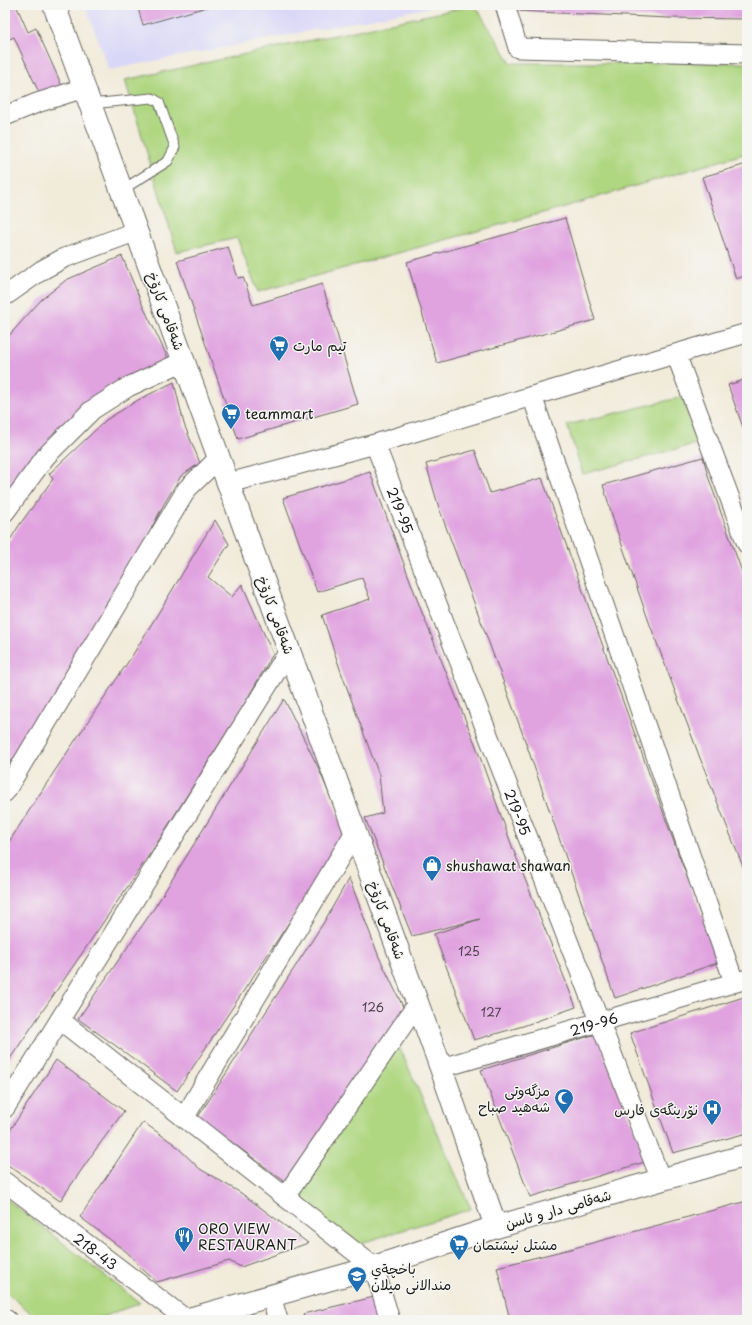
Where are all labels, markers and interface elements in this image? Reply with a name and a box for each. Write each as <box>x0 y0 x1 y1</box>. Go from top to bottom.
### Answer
street label: شەقامی کارۆخ <box>142 269 190 353</box>
supermarket icon: تيم مارت <box>268 334 290 362</box>
place label: تيم مارت <box>293 335 347 357</box>
supermarket icon: teammart <box>220 402 242 430</box>
place label: teammart <box>245 403 314 424</box>
street label: 219-95 <box>382 484 419 537</box>
street label: شەقامی کارۆخ <box>252 573 300 657</box>
street label: 219-95 <box>500 786 537 839</box>
shop icon: shushawat shawan <box>421 854 443 882</box>
place label: shushawat shawan <box>446 855 571 876</box>
street label: شەقامی کارۆخ <box>363 878 411 962</box>
house number: 125 <box>458 942 480 960</box>
house number: 126 <box>362 998 384 1016</box>
house number: 127 <box>481 1003 501 1021</box>
street label: 219-96 <box>567 1007 620 1041</box>
place label: مزگه‌وتی شه‌هید صباح <box>478 1080 550 1117</box>
mosque icon: مزگه‌وتی شه‌هید صباح <box>553 1087 575 1115</box>
hospital icon: نۆرینگەی فارس <box>701 1098 723 1126</box>
place label: نۆرینگەی فارس <box>614 1099 698 1120</box>
street label: شەقامی دار و ئاسن <box>503 1184 613 1234</box>
place label: ORO VIEW RESTAURANT <box>198 1218 297 1255</box>
restaurant icon: ORO VIEW RESTAURANT <box>173 1225 195 1253</box>
street label: 218-43 <box>69 1227 122 1274</box>
supermarket icon: مشتل نيشتمان <box>448 1233 470 1261</box>
place label: مشتل نيشتمان <box>473 1234 557 1255</box>
place label: باخچةي مندالانى ميلان <box>371 1258 451 1295</box>
school or university icon: باخچةي مندالانى ميلان <box>346 1265 368 1293</box>

